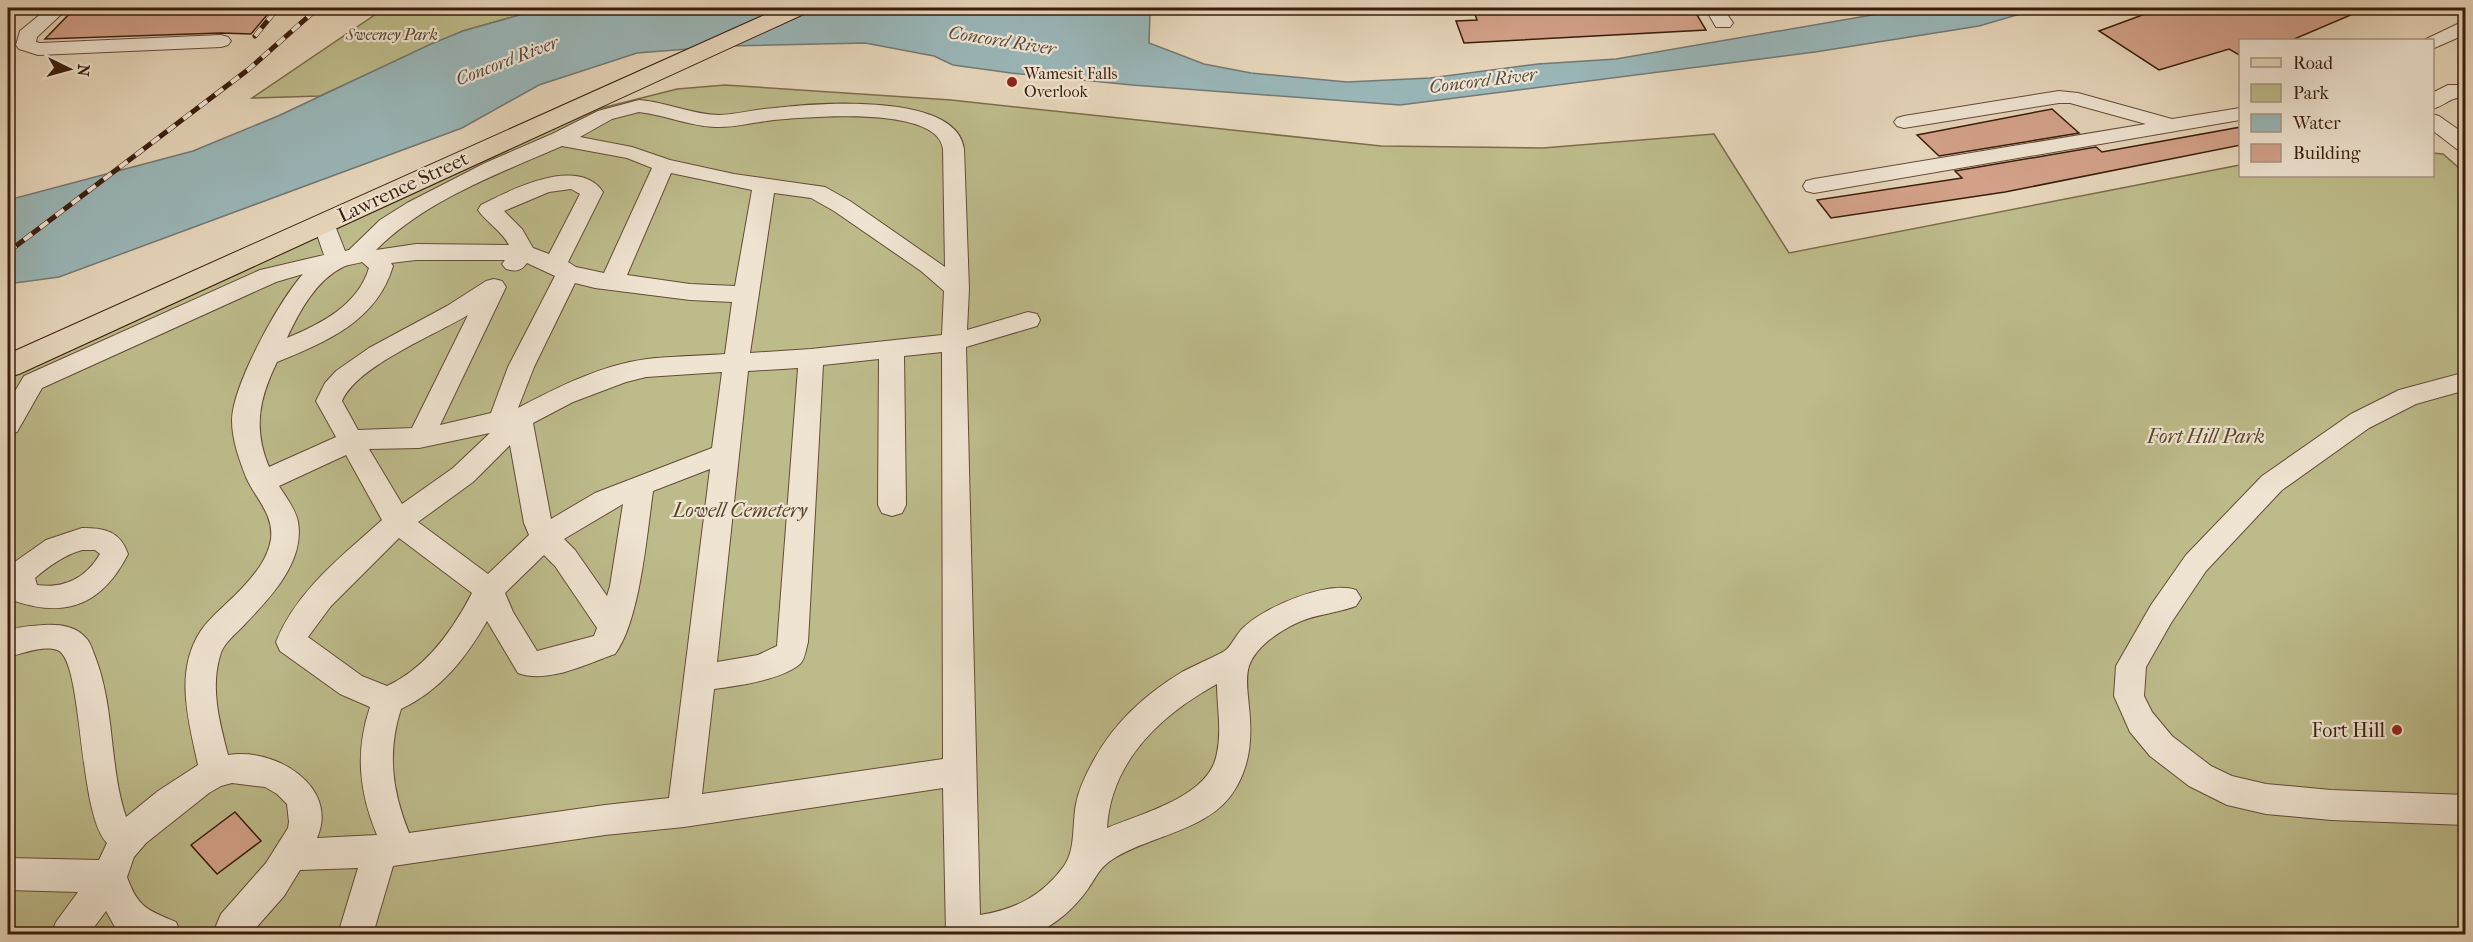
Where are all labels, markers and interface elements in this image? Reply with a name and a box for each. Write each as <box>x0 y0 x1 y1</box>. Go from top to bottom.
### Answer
water label: Concord River <box>947 22 1059 60</box>
park label: Sweeney Park <box>345 25 438 44</box>
water label: Concord River <box>453 31 563 90</box>
north arrow <box>39 39 99 99</box>
legend <box>2239 39 2434 177</box>
text: Road <box>2293 53 2333 74</box>
text: N <box>73 63 93 78</box>
place label: Wamesit Falls Overlook <box>1023 64 1118 101</box>
water label: Concord River <box>1428 64 1540 98</box>
marker: Wamesit Falls Overlook <box>1005 75 1019 89</box>
text: Park <box>2293 83 2330 104</box>
text: Water <box>2292 113 2341 134</box>
text: Building <box>2293 143 2361 164</box>
street label: Lawrence Street <box>334 147 472 227</box>
park label: Fort Hill Park <box>2146 425 2265 448</box>
park label: Lowell Cemetery <box>671 499 808 522</box>
place label: Fort Hill <box>2312 719 2385 742</box>
marker: Fort Hill <box>2390 723 2404 737</box>

